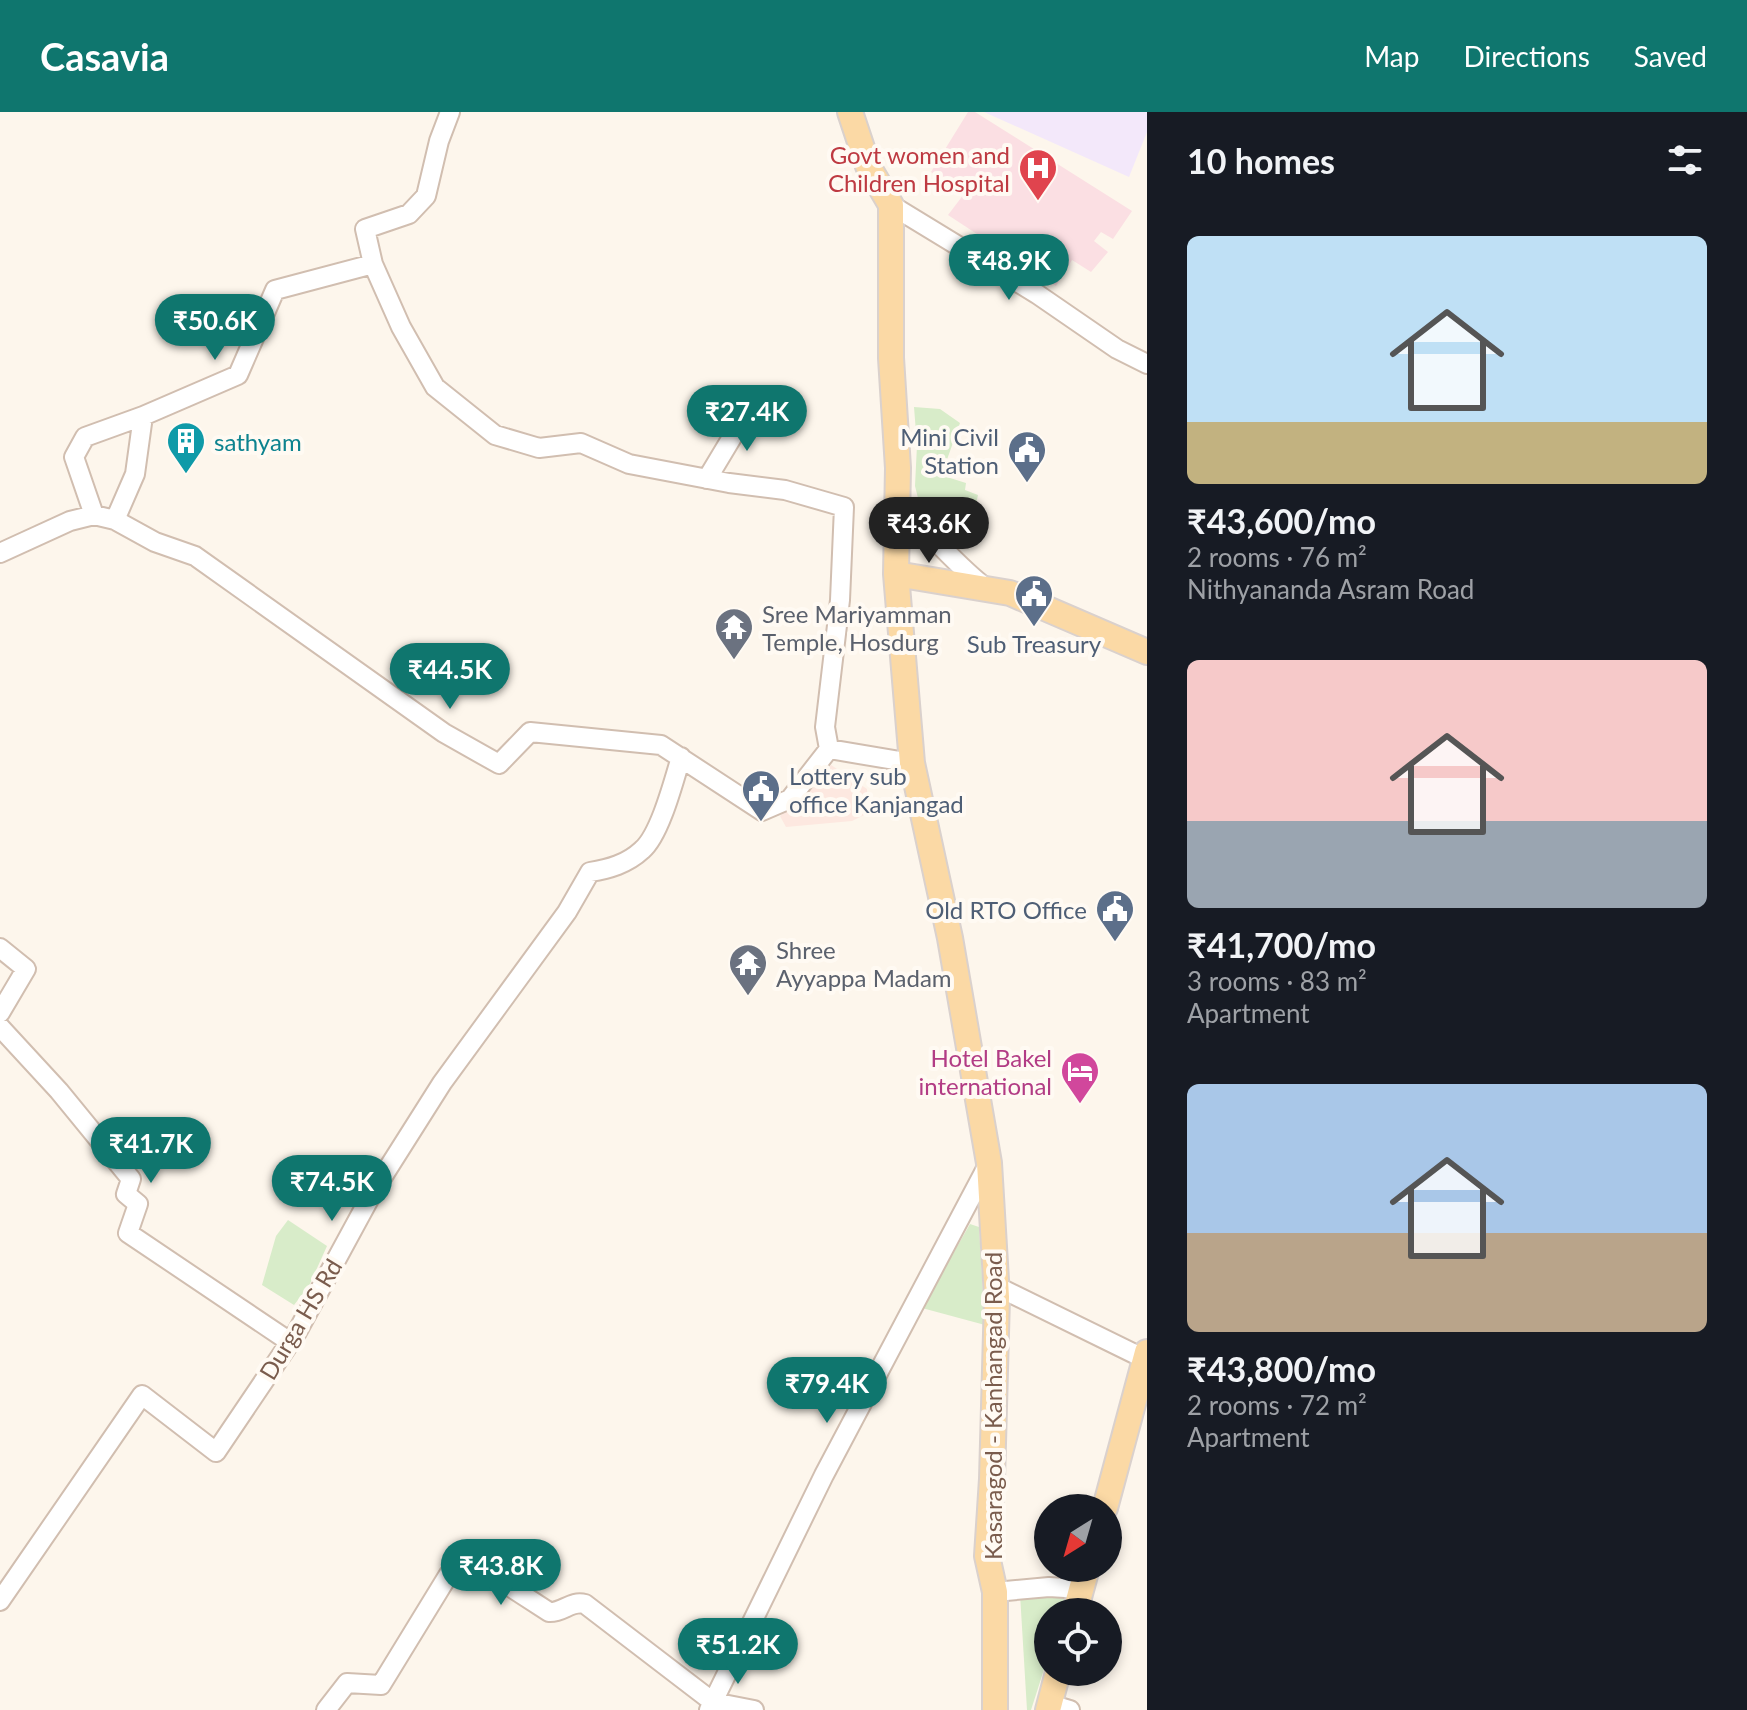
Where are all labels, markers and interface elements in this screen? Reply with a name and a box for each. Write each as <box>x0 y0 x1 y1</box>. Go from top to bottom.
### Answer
text: Casavia <box>40 33 169 79</box>
text: Map <box>1364 39 1419 73</box>
text: Directions <box>1463 39 1590 73</box>
text: Saved <box>1634 39 1707 73</box>
icon: filters <box>1663 138 1707 182</box>
place label: Govt women and Children Hospital <box>828 140 1010 197</box>
text: 10 homes <box>1187 140 1335 181</box>
hospital icon: Govt women and Children Hospital <box>1017 147 1059 202</box>
pin: ₹48.9K <box>944 234 1074 302</box>
text: ₹48.9K <box>967 244 1051 276</box>
icon: home <box>1375 288 1519 432</box>
pin: ₹50.6K <box>150 294 280 362</box>
text: ₹50.6K <box>173 304 257 336</box>
pin: ₹27.4K <box>682 385 812 453</box>
text: ₹27.4K <box>705 395 789 427</box>
building icon: sathyam <box>165 420 207 475</box>
place label: Mini Civil Station <box>900 422 999 479</box>
place label: sathyam <box>214 427 302 456</box>
public building icon: Mini Civil Station <box>1006 429 1048 484</box>
pin: ₹43.6K <box>864 497 994 565</box>
text: ₹43,600/mo <box>1187 500 1376 541</box>
text: ₹43.6K <box>887 507 971 539</box>
text: 2 rooms · 76 m² <box>1187 541 1367 573</box>
public building icon: Sub Treasury <box>1013 573 1055 628</box>
text: Nithyananda Asram Road <box>1187 573 1474 605</box>
place label: Sree Mariyamman Temple, Hosdurg <box>762 599 952 656</box>
temple icon: Sree Mariyamman Temple, Hosdurg <box>713 606 755 661</box>
place label: Sub Treasury <box>967 629 1102 658</box>
pin: ₹44.5K <box>385 643 515 711</box>
text: ₹44.5K <box>408 653 492 685</box>
icon: home <box>1375 712 1519 856</box>
place label: Lottery sub office Kanjangad <box>789 761 964 818</box>
public building icon: Lottery sub office Kanjangad <box>740 768 782 823</box>
public building icon: Old RTO Office <box>1094 888 1136 943</box>
place label: Old RTO Office <box>925 895 1087 924</box>
text: ₹41,700/mo <box>1187 924 1376 965</box>
place label: Shree Ayyappa Madam <box>776 935 952 992</box>
temple icon: Shree Ayyappa Madam <box>727 942 769 997</box>
text: 3 rooms · 83 m² <box>1187 965 1367 997</box>
text: Apartment <box>1187 997 1310 1029</box>
place label: Hotel Bakel international <box>919 1043 1052 1100</box>
hotel icon: Hotel Bakel international <box>1059 1050 1101 1105</box>
pin: ₹41.7K <box>86 1117 216 1185</box>
text: ₹41.7K <box>109 1127 193 1159</box>
icon: home <box>1375 1136 1519 1280</box>
pin: ₹74.5K <box>267 1155 397 1223</box>
text: ₹74.5K <box>290 1165 374 1197</box>
street label: Kasaragod - Kanhangad Road <box>978 1252 1007 1560</box>
street label: Durga HS Rd <box>253 1253 347 1385</box>
text: ₹43,800/mo <box>1187 1348 1376 1389</box>
pin: ₹79.4K <box>762 1357 892 1425</box>
text: ₹79.4K <box>785 1367 869 1399</box>
text: 2 rooms · 72 m² <box>1187 1389 1367 1421</box>
text: Apartment <box>1187 1421 1310 1453</box>
north arrow <box>1034 1494 1122 1582</box>
map controls <box>1034 1494 1122 1686</box>
pin: ₹43.8K <box>436 1539 566 1607</box>
text: ₹43.8K <box>459 1549 543 1581</box>
button: locate <box>1034 1598 1122 1686</box>
pin: ₹51.2K <box>673 1618 803 1686</box>
text: ₹51.2K <box>696 1628 780 1660</box>

